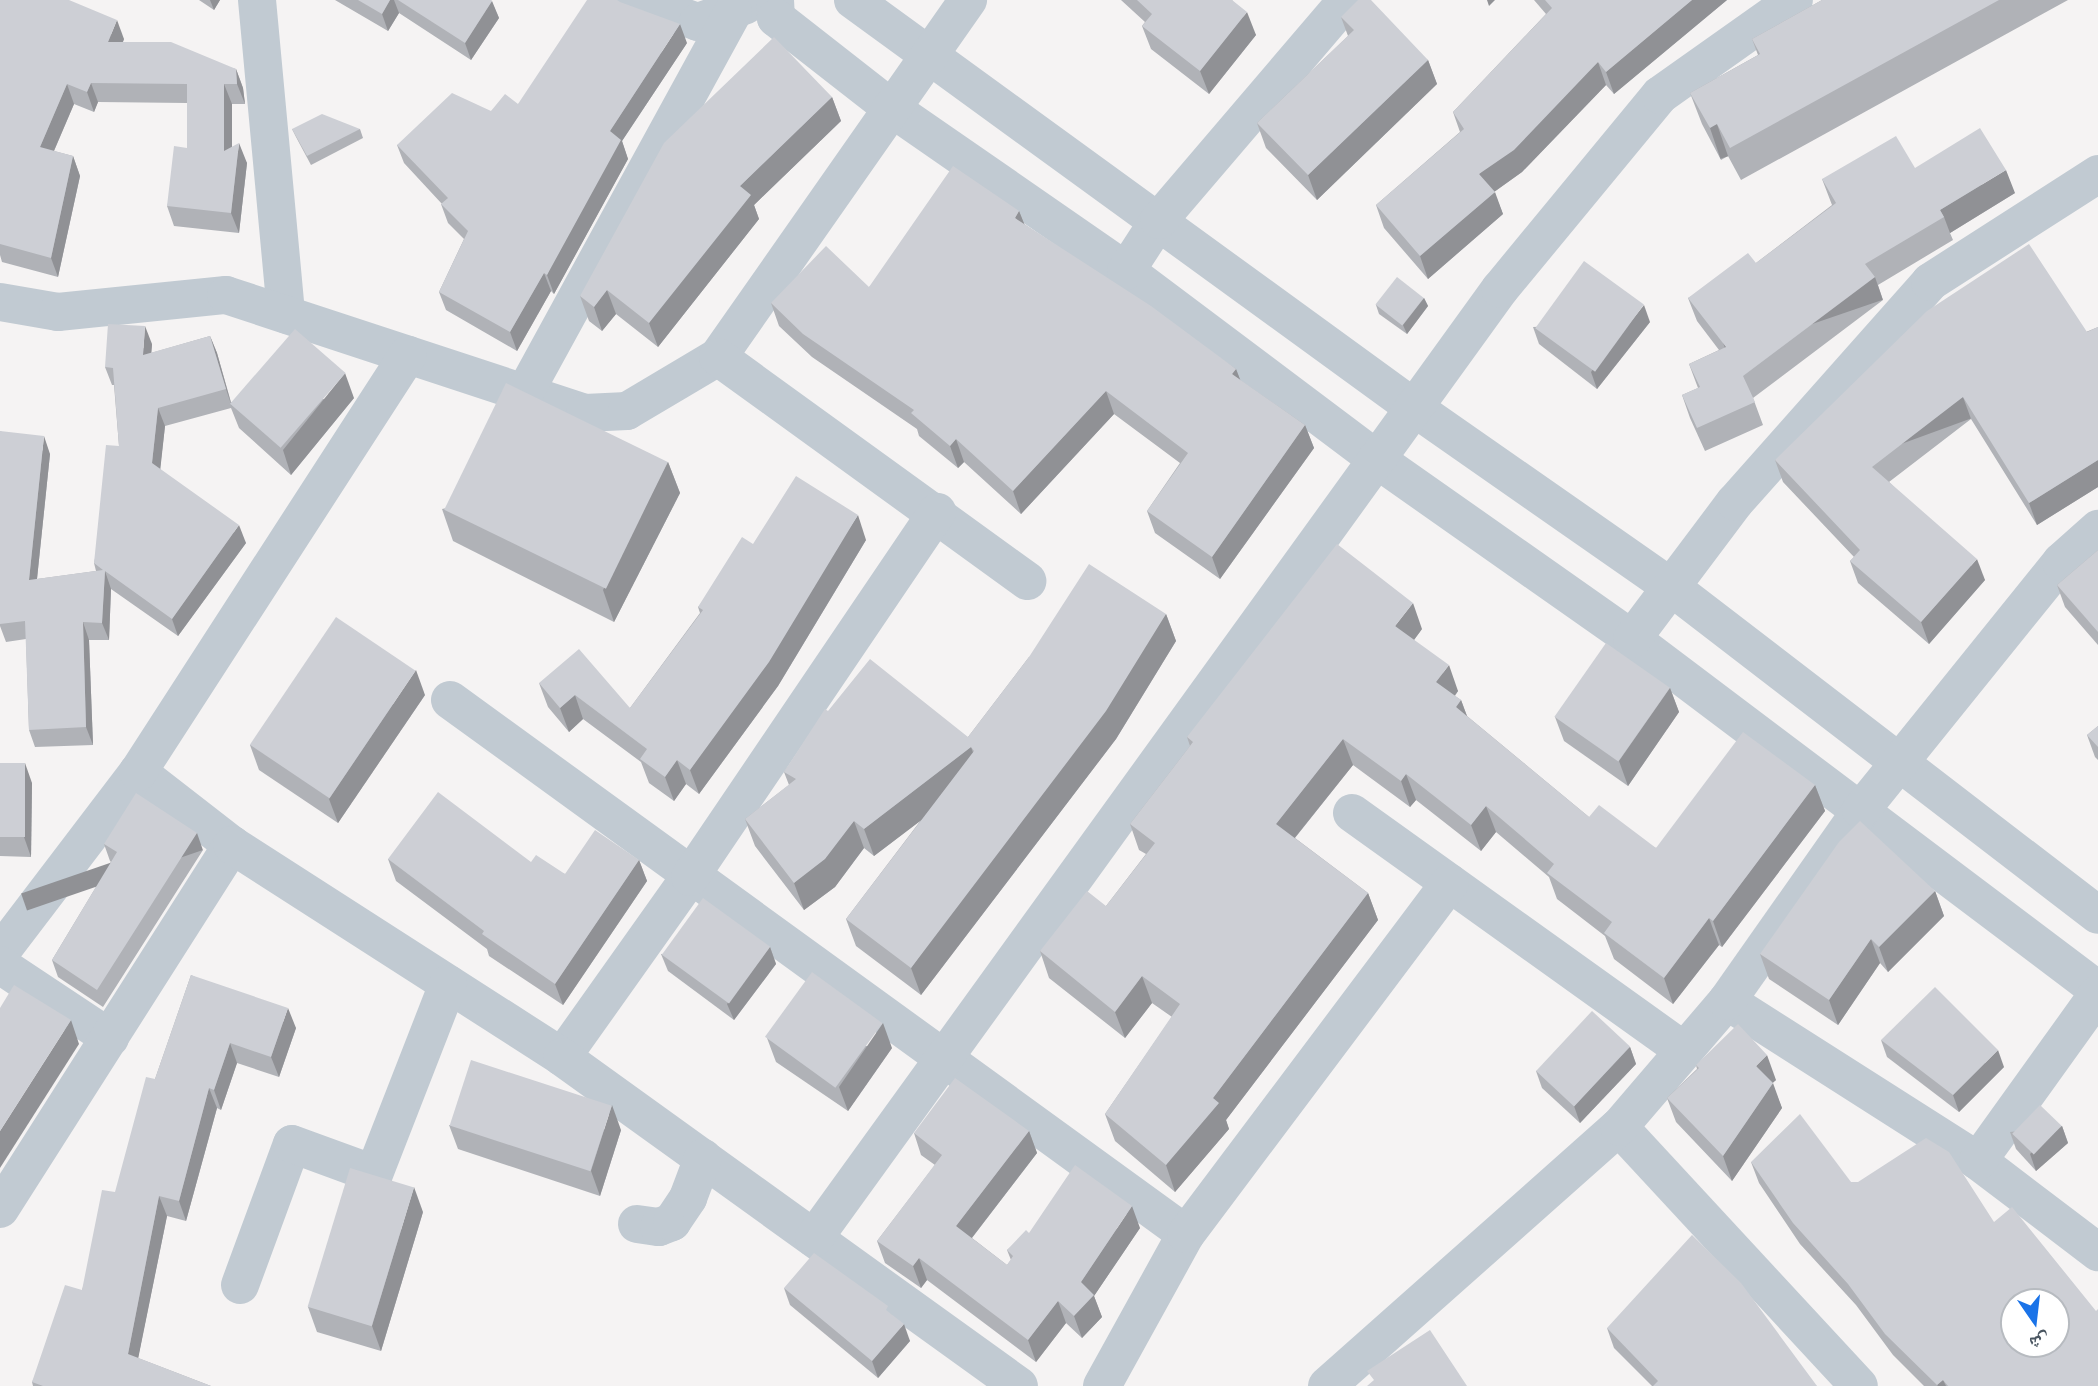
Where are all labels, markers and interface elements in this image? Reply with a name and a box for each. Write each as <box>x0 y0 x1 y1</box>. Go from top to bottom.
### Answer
north arrow <box>2000 1288 2070 1358</box>
text: ش <box>2027 1328 2052 1356</box>

